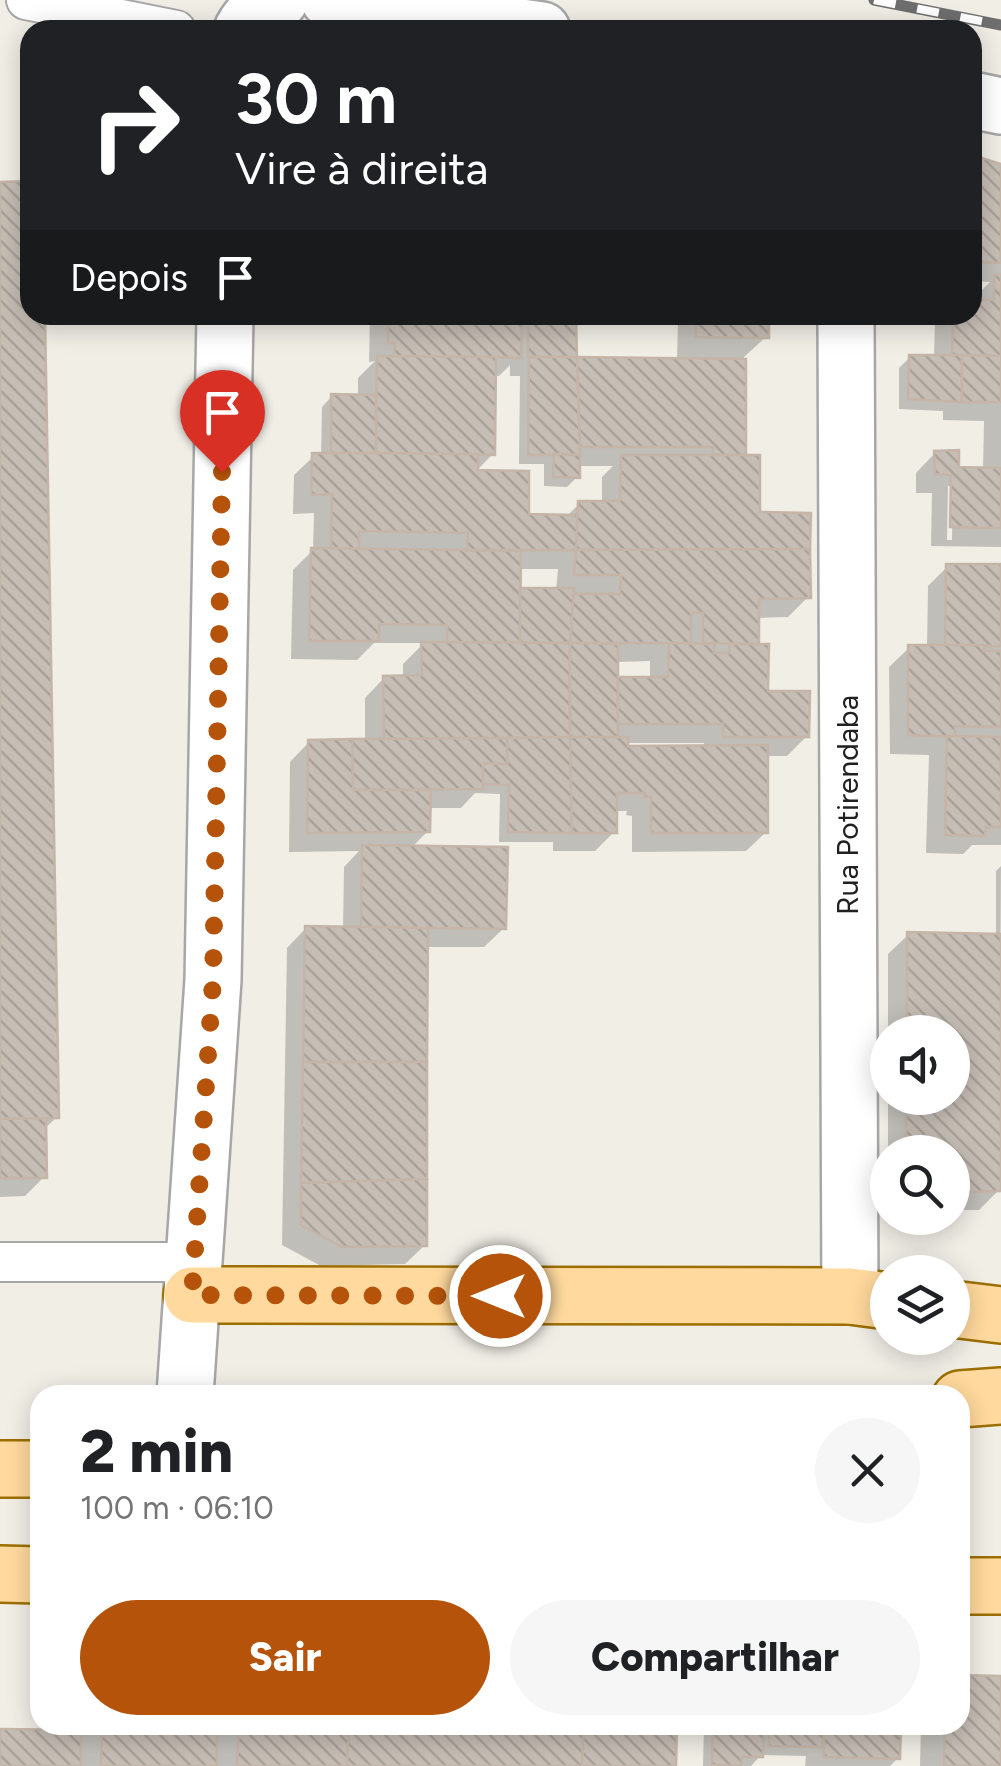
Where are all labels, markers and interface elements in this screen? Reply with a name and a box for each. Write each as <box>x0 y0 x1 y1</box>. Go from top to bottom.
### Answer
text: 30 m <box>235 56 397 141</box>
icon: right <box>70 60 200 190</box>
text: Vire à direita <box>235 141 488 195</box>
icon: arrive <box>208 250 263 305</box>
text: Depois <box>70 255 188 301</box>
pin <box>180 370 265 473</box>
icon: arrive <box>195 385 250 440</box>
street label: Rua Potirendaba <box>829 695 866 915</box>
map controls <box>870 1015 970 1355</box>
button: sound <box>870 1015 970 1115</box>
button: search <box>870 1135 970 1235</box>
position arrow <box>448 1244 552 1348</box>
button: layers <box>870 1255 970 1355</box>
text: 2 min <box>80 1415 233 1487</box>
button: close <box>815 1418 920 1523</box>
text: 100 m · 06:10 <box>80 1489 274 1527</box>
button: Sair <box>80 1600 490 1715</box>
button: Compartilhar <box>510 1600 920 1715</box>

